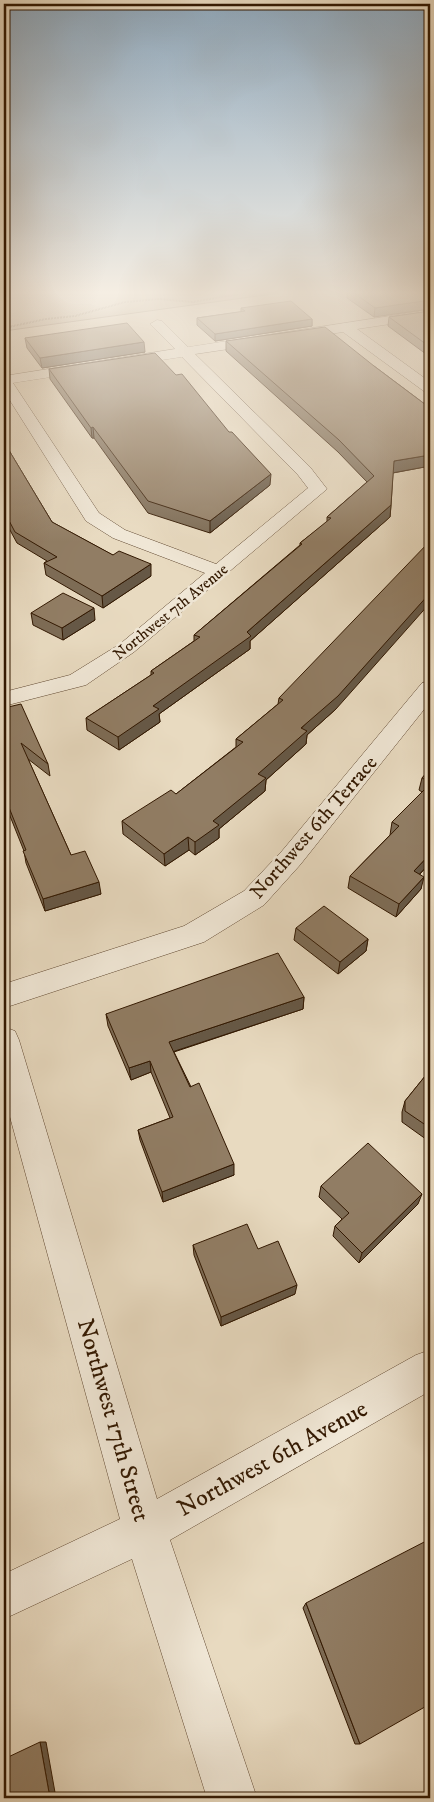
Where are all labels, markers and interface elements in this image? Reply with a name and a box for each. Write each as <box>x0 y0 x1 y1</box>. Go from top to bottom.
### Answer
street label: Northwest 7th Avenue <box>109 559 232 664</box>
street label: Northwest 6th Terrace <box>245 751 383 905</box>
street label: Northwest 17th Street <box>70 1315 156 1525</box>
street label: Northwest 6th Avenue <box>172 1394 373 1524</box>

